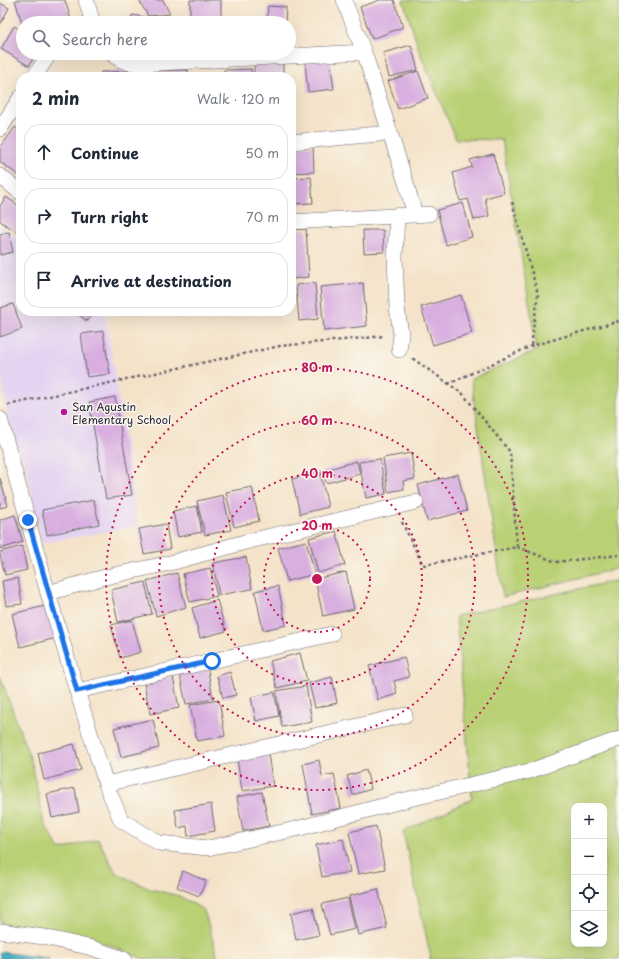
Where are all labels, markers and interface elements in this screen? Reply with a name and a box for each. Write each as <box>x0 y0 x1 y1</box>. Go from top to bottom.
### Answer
search box <box>16 16 296 60</box>
icon: search <box>30 27 52 49</box>
text: Search here <box>62 27 148 50</box>
text: 2 min <box>32 85 79 111</box>
text: Walk · 120 m <box>197 89 280 108</box>
icon: ahead <box>33 141 55 163</box>
text: Continue <box>71 141 139 164</box>
text: 50 m <box>245 143 279 162</box>
icon: right <box>33 205 55 227</box>
text: Turn right <box>71 205 148 228</box>
text: 70 m <box>246 207 279 226</box>
icon: arrive <box>33 269 55 291</box>
text: Arrive at destination <box>71 269 232 292</box>
text: 80 m <box>301 358 333 376</box>
place label: San Agustin Elementary School <box>72 398 171 428</box>
marker: San Agustin Elementary School <box>59 407 69 417</box>
text: 60 m <box>301 411 333 429</box>
text: 40 m <box>301 464 333 482</box>
route end <box>19 511 37 529</box>
text: 20 m <box>301 516 333 534</box>
centre of rings <box>310 572 324 586</box>
route start <box>203 652 221 670</box>
map controls <box>571 803 607 947</box>
button: + <box>571 803 607 839</box>
button: − <box>571 839 607 875</box>
button: locate <box>571 875 607 911</box>
button: layers <box>571 911 607 947</box>

